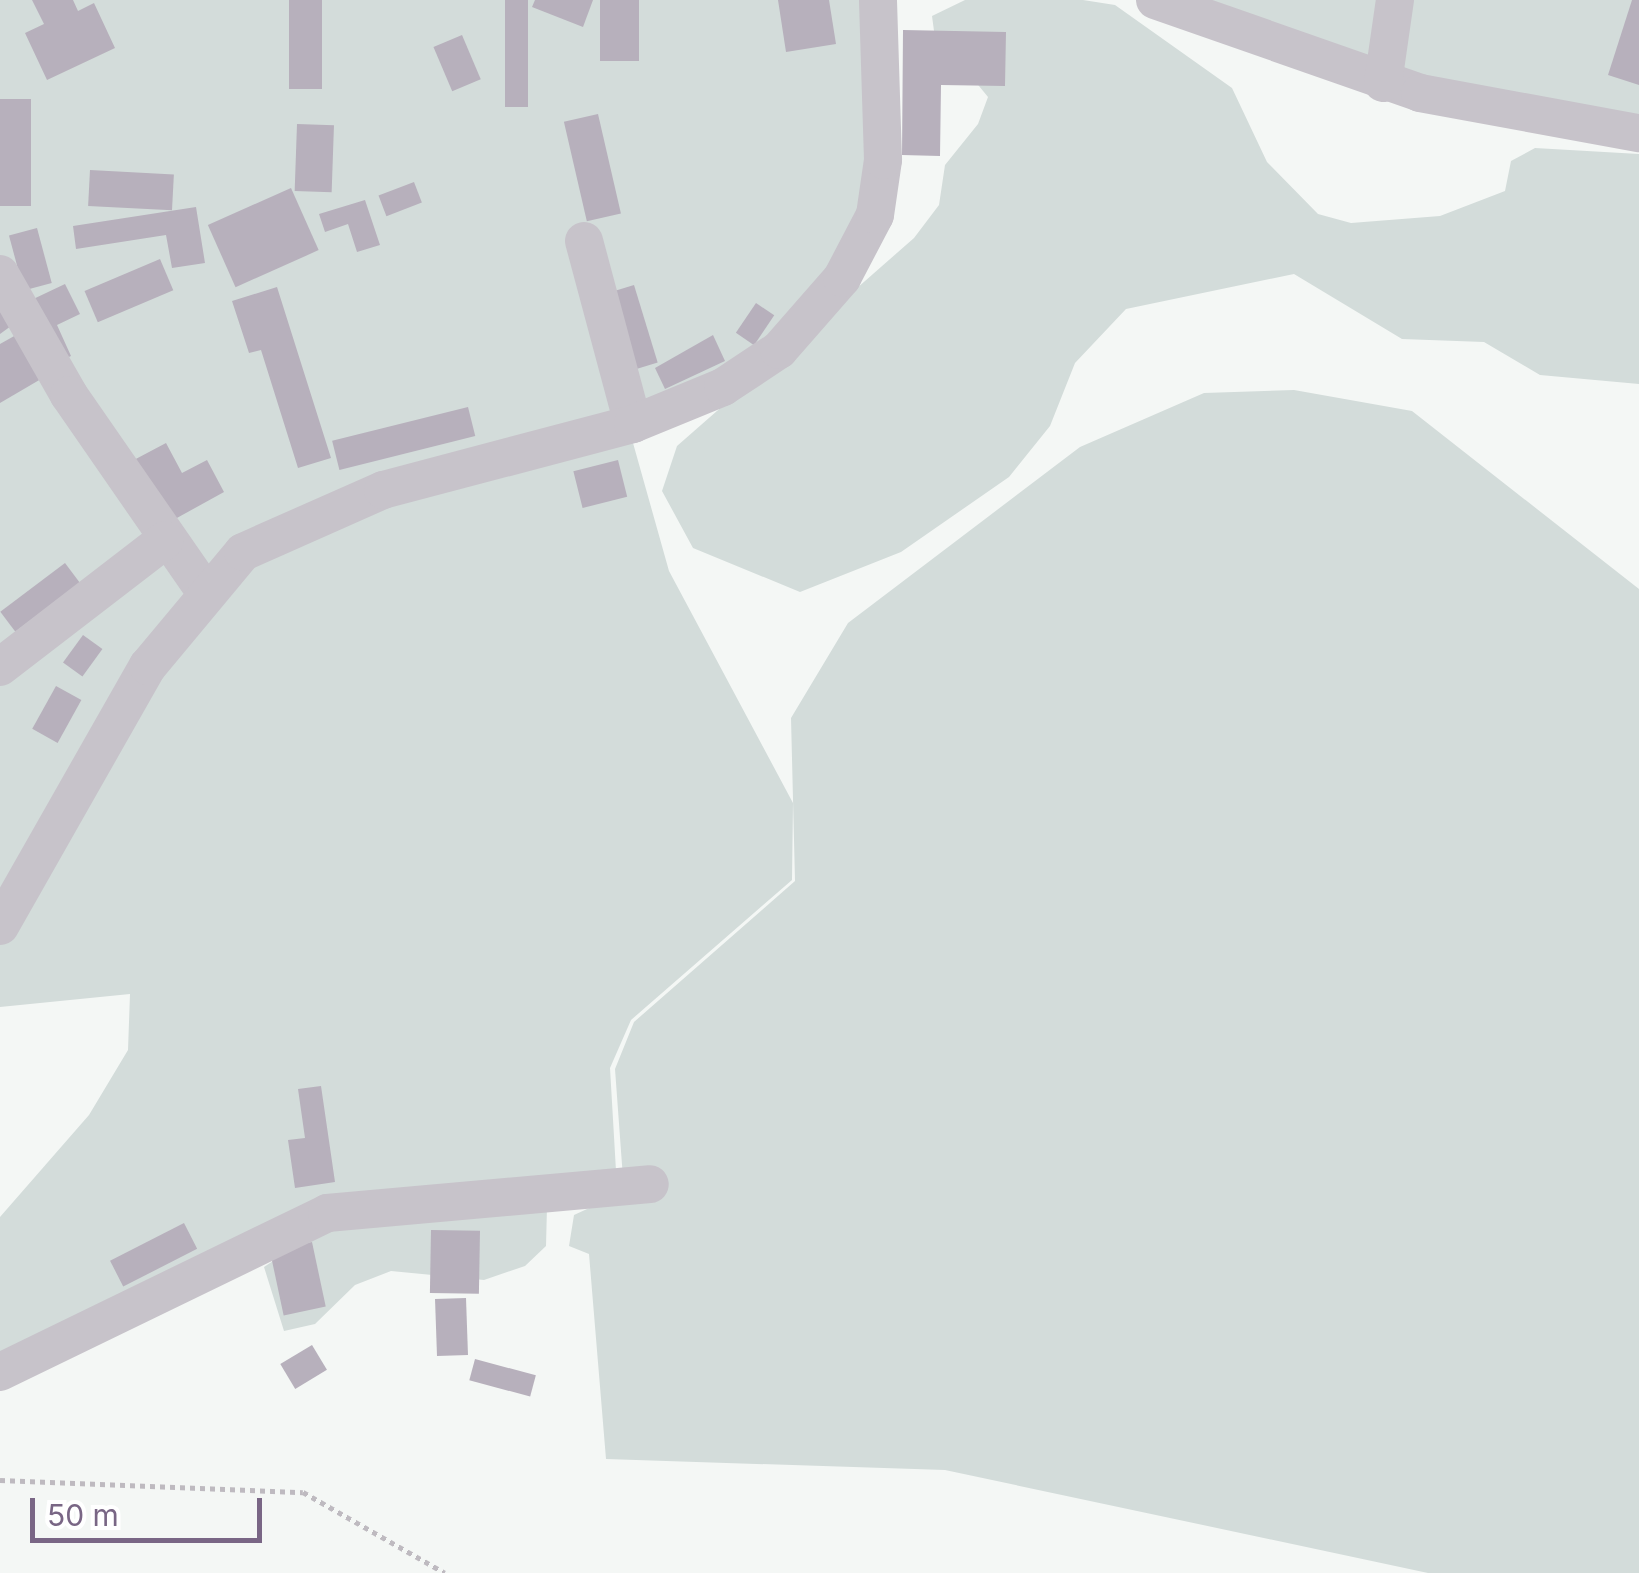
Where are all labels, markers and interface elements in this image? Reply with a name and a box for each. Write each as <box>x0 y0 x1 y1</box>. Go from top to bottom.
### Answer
scale bar <box>35 1478 268 1540</box>
text: 50 m <box>47 1497 119 1533</box>

